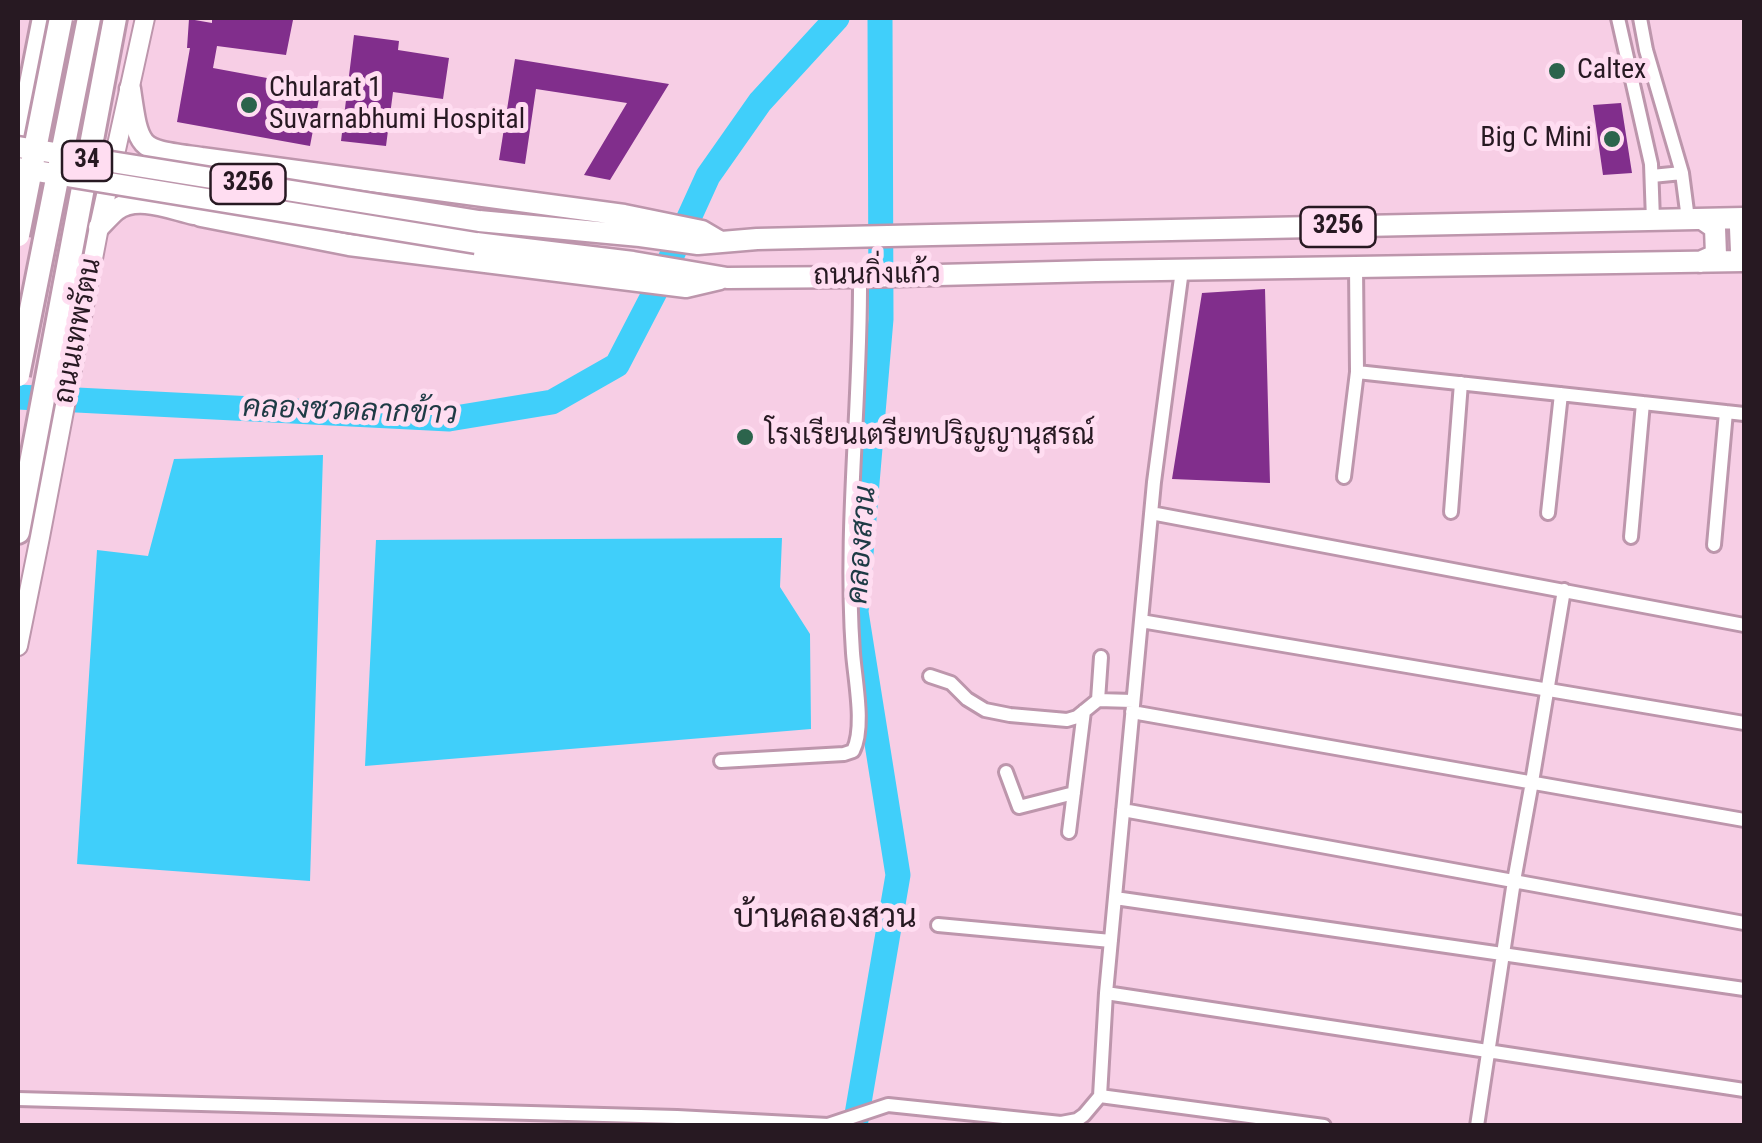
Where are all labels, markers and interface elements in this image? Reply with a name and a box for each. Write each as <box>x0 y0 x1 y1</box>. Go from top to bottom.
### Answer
place label: Caltex <box>1577 54 1646 88</box>
marker: Caltex <box>1546 60 1568 82</box>
place label: Chularat 1 Suvarnabhumi Hospital <box>269 72 525 138</box>
marker: Chularat 1 Suvarnabhumi Hospital <box>238 94 260 116</box>
place label: Big C Mini <box>1480 122 1592 156</box>
marker: Big C Mini <box>1601 128 1623 150</box>
road number: 34 <box>62 141 112 181</box>
road number: 3256 <box>210 164 286 204</box>
road number: 3256 <box>1300 207 1376 247</box>
street label: ถนนเทพรัตน <box>48 255 110 407</box>
street label: ถนนกิ่งแก้ว <box>813 258 941 294</box>
water label: คลองชวดลากข้าว <box>242 390 458 434</box>
place label: โรงเรียนเตรียทปริญญานุสรณ์ <box>765 420 1094 454</box>
marker: โรงเรียนเตรียทปริญญานุสรณ์ <box>734 426 756 448</box>
water label: คลองสวน <box>841 485 885 605</box>
district label: บ้านคลองสวน <box>733 900 917 938</box>

